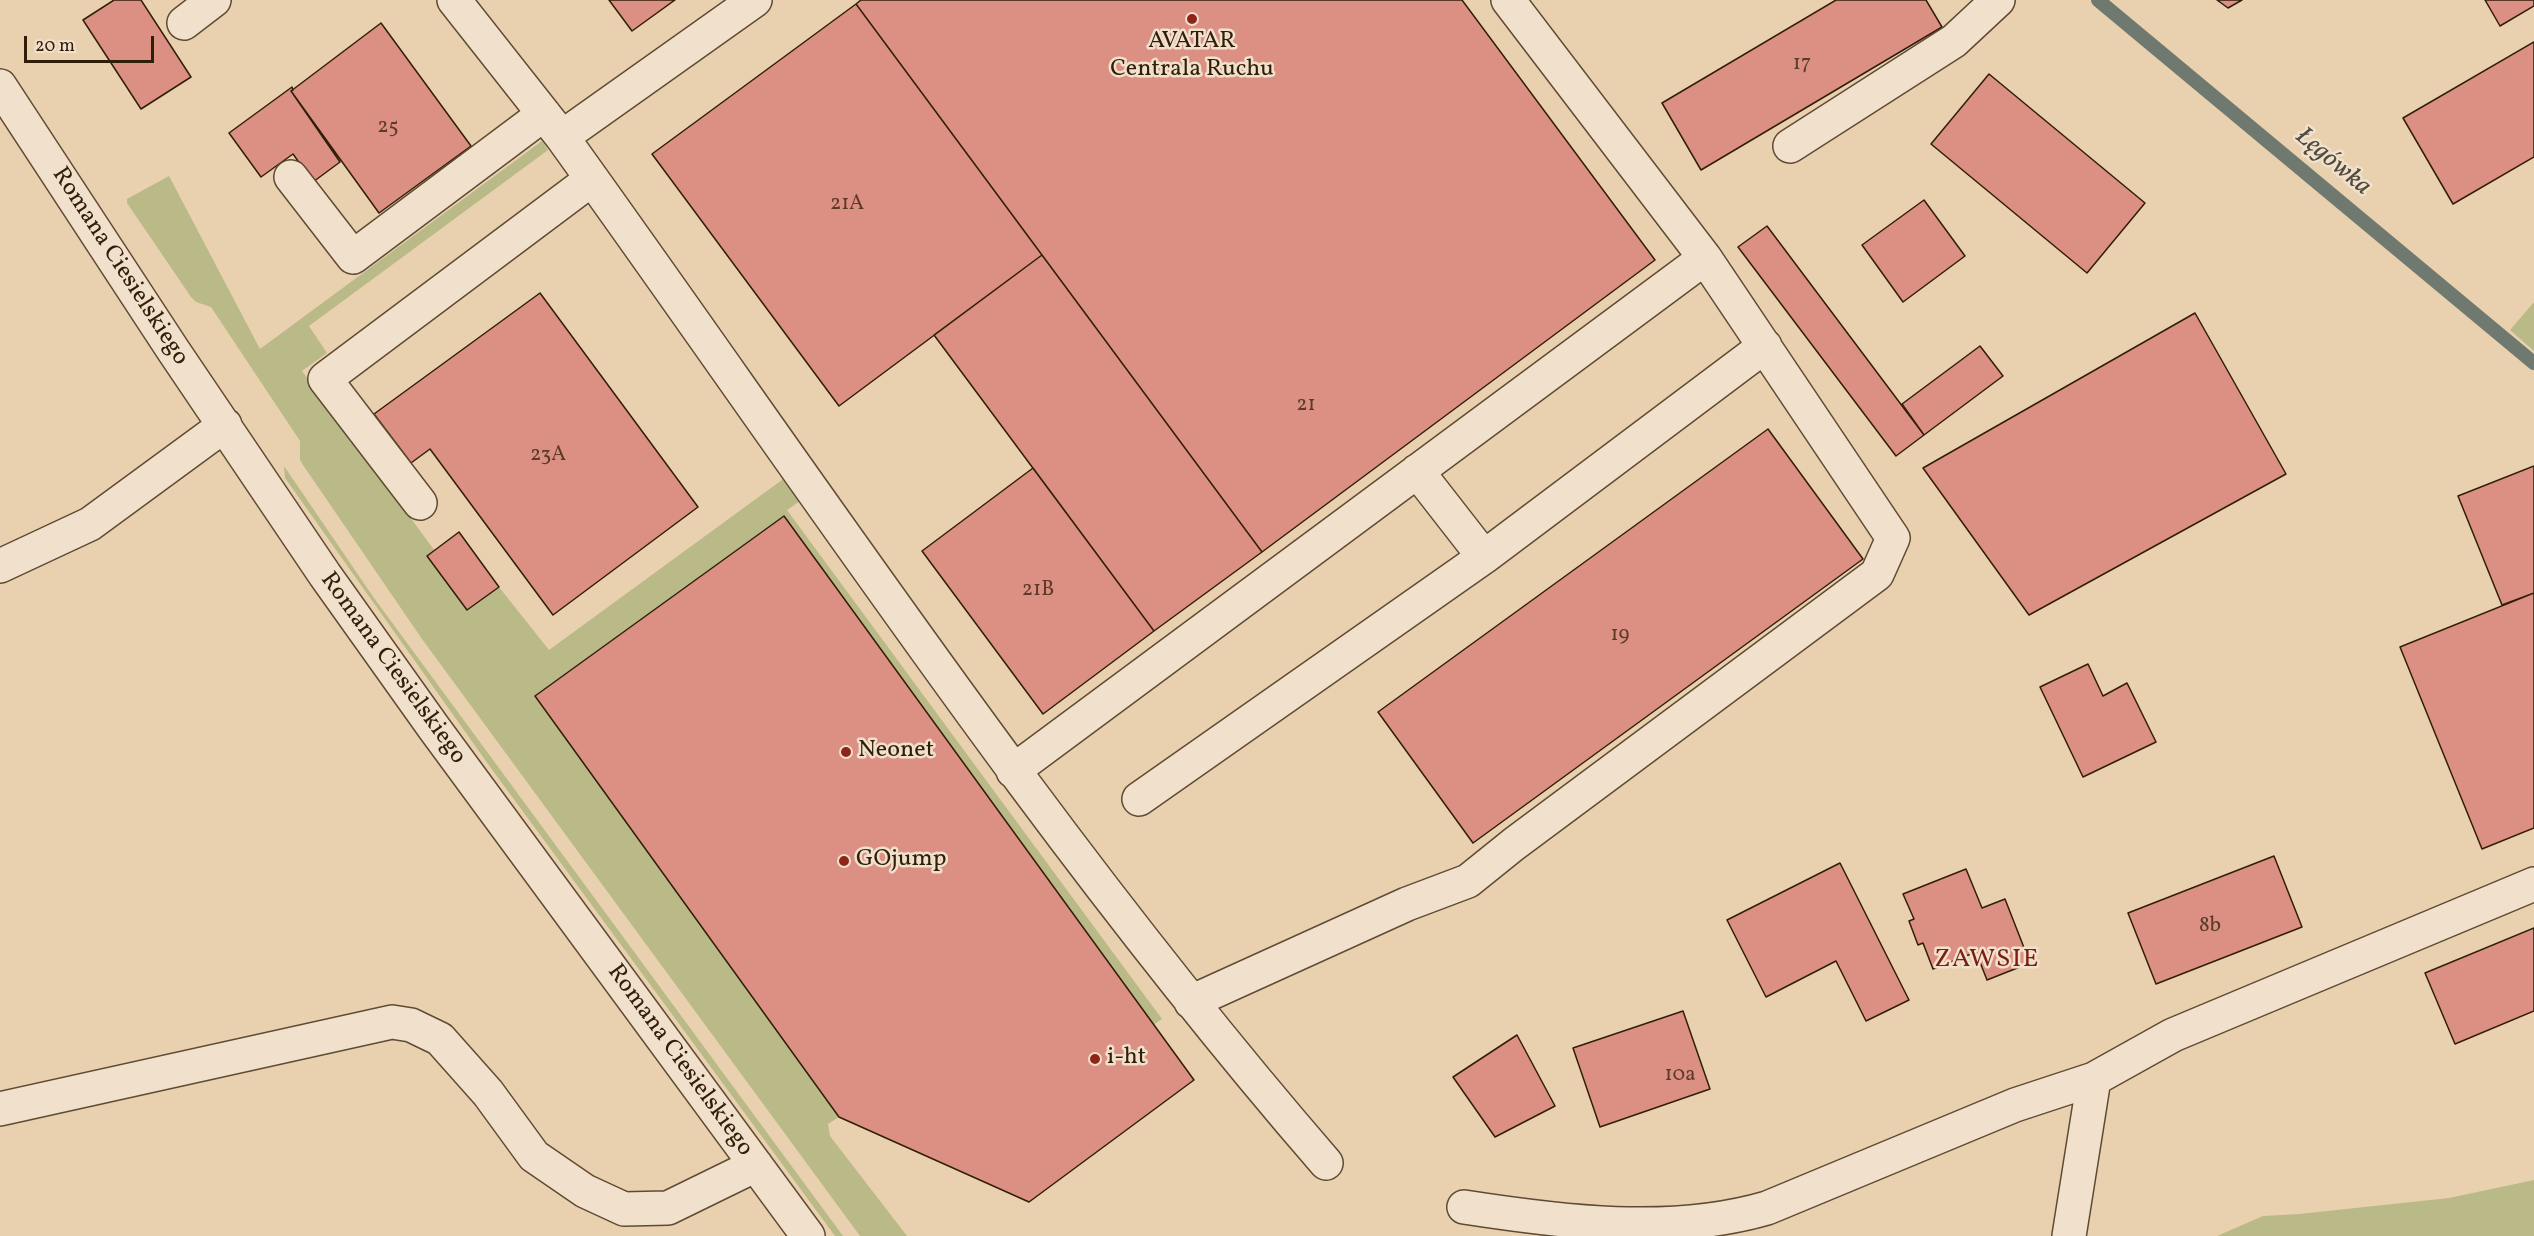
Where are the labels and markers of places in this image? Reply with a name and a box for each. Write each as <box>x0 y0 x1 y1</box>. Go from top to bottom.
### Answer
marker: AVATAR Centrala Ruchu <box>1185 12 1199 26</box>
place label: AVATAR Centrala Ruchu <box>1110 29 1274 85</box>
place label: Neonet <box>858 738 934 766</box>
marker: Neonet <box>839 745 853 759</box>
place label: GOjump <box>856 847 946 875</box>
marker: GOjump <box>837 854 851 868</box>
place label: i-ht <box>1107 1045 1146 1073</box>
marker: i-ht <box>1088 1052 1102 1066</box>

